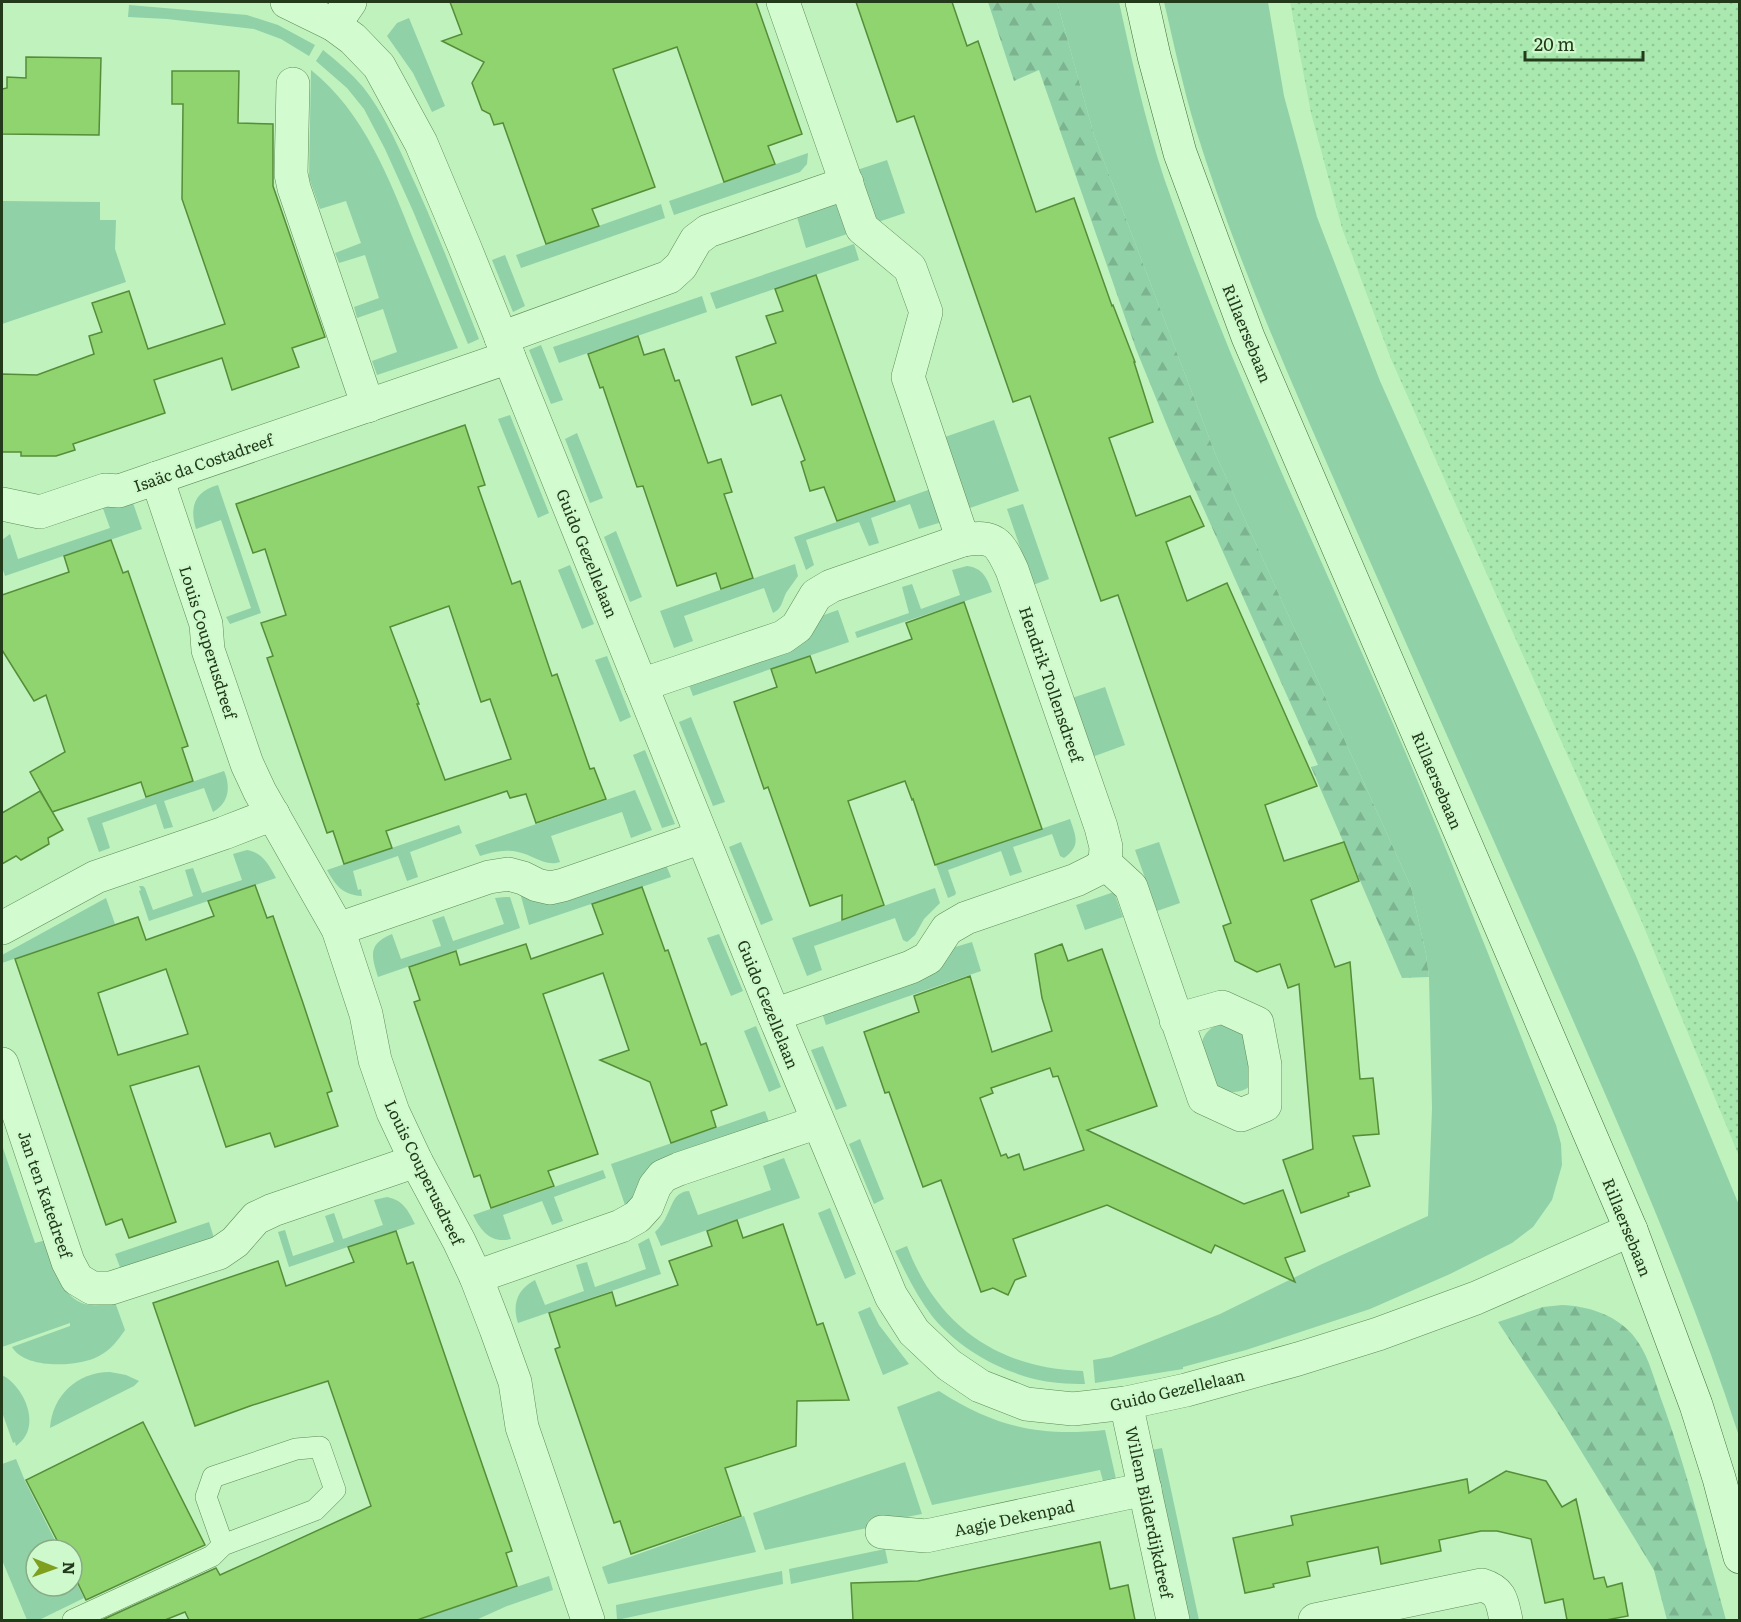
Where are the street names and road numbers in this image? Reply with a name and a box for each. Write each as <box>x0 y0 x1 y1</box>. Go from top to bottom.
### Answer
street label: Rillaersebaan <box>1217 280 1279 386</box>
street label: Isaäc da Costadreef <box>130 426 278 497</box>
street label: Guido Gezellelaan <box>551 485 625 622</box>
street label: Louis Couperusdreef <box>174 563 244 723</box>
street label: Hendrik Tollensdreef <box>1014 603 1091 767</box>
street label: Rillaersebaan <box>1407 727 1470 833</box>
street label: Guido Gezellelaan <box>732 936 806 1073</box>
street label: Louis Couperusdreef <box>379 1095 471 1250</box>
street label: Jan ten Katedreef <box>13 1127 80 1263</box>
street label: Rillaersebaan <box>1597 1174 1659 1280</box>
street label: Guido Gezellelaan <box>1107 1362 1247 1416</box>
street label: Willem Bilderdijkdreef <box>1120 1424 1180 1602</box>
street label: Aagje Dekenpad <box>952 1492 1077 1541</box>

